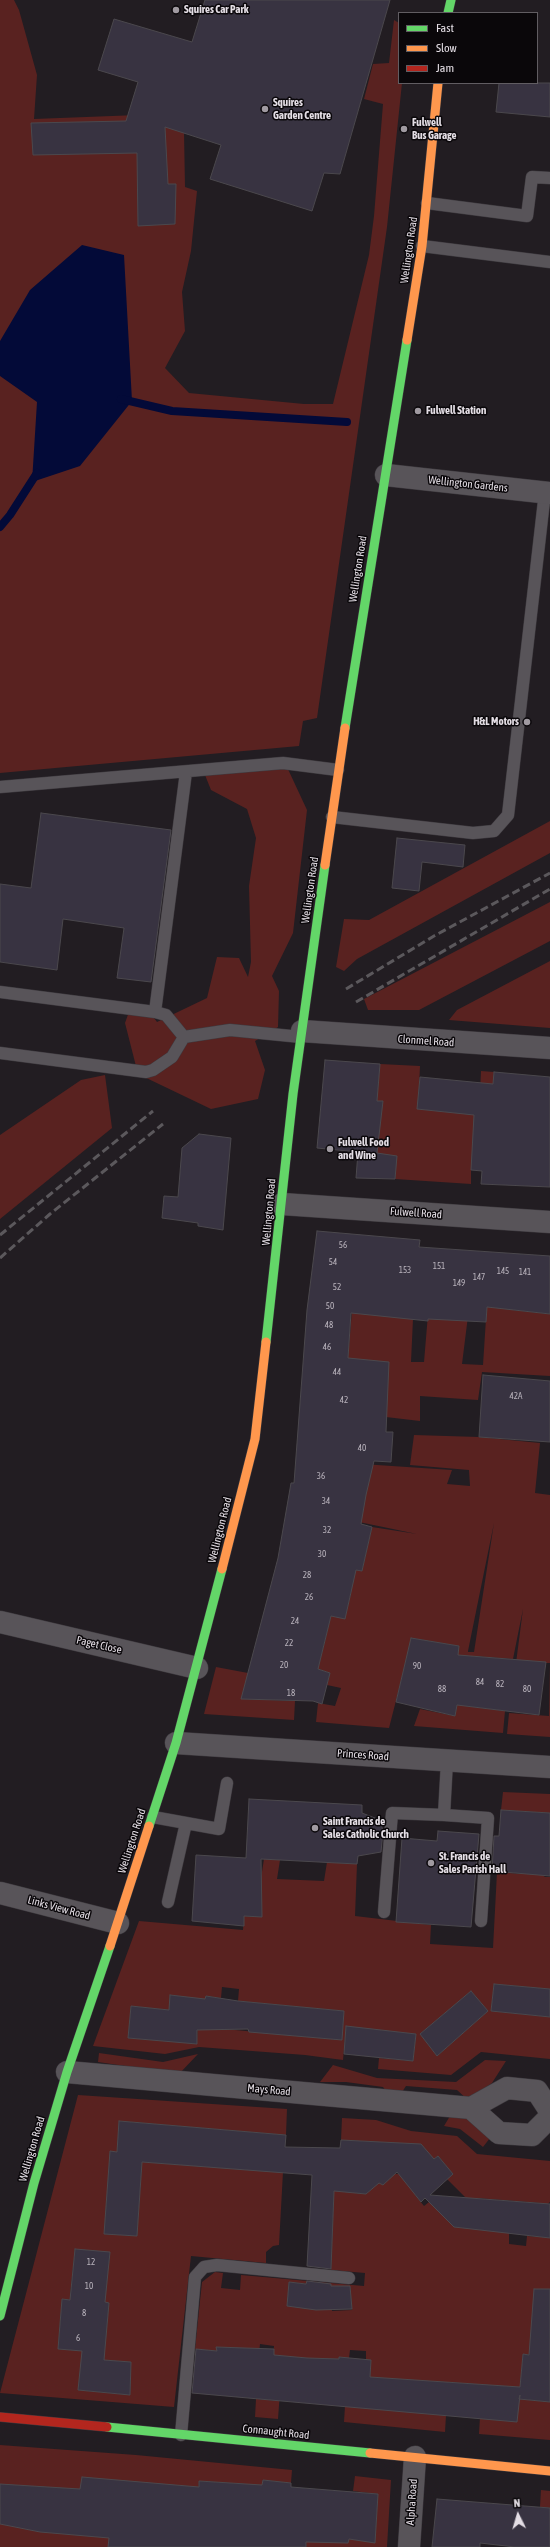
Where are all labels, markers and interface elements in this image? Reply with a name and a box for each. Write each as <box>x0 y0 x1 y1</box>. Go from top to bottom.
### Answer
place label: Squires Car Park <box>184 3 248 17</box>
marker: Squires Car Park <box>171 5 181 15</box>
legend <box>398 12 538 84</box>
text: Fast <box>436 21 454 35</box>
text: Slow <box>436 41 457 55</box>
text: Jam <box>436 61 454 75</box>
place label: Squires Garden Centre <box>273 96 331 122</box>
marker: Squires Garden Centre <box>260 104 270 114</box>
place label: Fulwell Bus Garage <box>412 116 457 142</box>
marker: Fulwell Bus Garage <box>399 124 409 134</box>
street label: Wellington Road <box>398 216 420 284</box>
place label: Fulwell Station <box>426 404 486 418</box>
marker: Fulwell Station <box>413 406 423 416</box>
street label: Wellington Gardens <box>428 473 508 495</box>
street label: Wellington Road <box>346 535 370 603</box>
place label: H&L Motors <box>473 715 519 729</box>
marker: H&L Motors <box>522 717 532 727</box>
street label: Wellington Road <box>299 856 321 924</box>
street label: Clonmel Road <box>397 1032 455 1050</box>
place label: Fulwell Food and Wine <box>338 1136 389 1162</box>
marker: Fulwell Food and Wine <box>325 1144 335 1154</box>
street label: Wellington Road <box>259 1178 279 1246</box>
street label: Fulwell Road <box>389 1205 443 1221</box>
house number: 56 <box>339 1240 347 1250</box>
house number: 54 <box>329 1257 337 1267</box>
house number: 151 <box>433 1261 445 1271</box>
house number: 153 <box>399 1265 411 1275</box>
house number: 145 <box>497 1266 509 1276</box>
house number: 141 <box>519 1267 531 1277</box>
house number: 147 <box>473 1272 485 1282</box>
house number: 149 <box>453 1278 465 1288</box>
house number: 52 <box>333 1282 341 1292</box>
house number: 50 <box>326 1301 334 1311</box>
house number: 48 <box>325 1320 333 1330</box>
house number: 46 <box>323 1342 331 1352</box>
house number: 44 <box>333 1367 341 1377</box>
house number: 42A <box>510 1391 522 1401</box>
house number: 42 <box>340 1395 348 1405</box>
house number: 40 <box>358 1443 366 1453</box>
house number: 36 <box>317 1471 325 1481</box>
street label: Wellington Road <box>205 1496 235 1564</box>
house number: 34 <box>322 1496 330 1506</box>
house number: 32 <box>323 1525 331 1535</box>
house number: 30 <box>318 1549 326 1559</box>
house number: 28 <box>303 1570 311 1580</box>
house number: 26 <box>305 1592 313 1602</box>
house number: 24 <box>291 1616 299 1626</box>
street label: Paget Close <box>75 1633 123 1657</box>
house number: 22 <box>285 1638 293 1648</box>
house number: 20 <box>280 1660 288 1670</box>
house number: 90 <box>413 1661 421 1671</box>
house number: 84 <box>476 1677 484 1687</box>
house number: 82 <box>496 1679 504 1689</box>
house number: 88 <box>438 1684 446 1694</box>
house number: 80 <box>523 1684 531 1694</box>
house number: 18 <box>287 1688 295 1698</box>
street label: Princes Road <box>337 1747 389 1763</box>
street label: Wellington Road <box>115 1807 149 1875</box>
place label: Saint Francis de Sales Catholic Church <box>323 1815 409 1841</box>
marker: Saint Francis de Sales Catholic Church <box>310 1823 320 1833</box>
place label: St. Francis de Sales Parish Hall <box>439 1850 506 1876</box>
marker: St. Francis de Sales Parish Hall <box>426 1858 436 1868</box>
street label: Links View Road <box>26 1893 92 1923</box>
street label: Mays Road <box>247 2082 291 2098</box>
street label: Wellington Road <box>16 2115 48 2183</box>
house number: 12 <box>87 2257 95 2267</box>
house number: 10 <box>85 2281 93 2291</box>
house number: 8 <box>82 2308 86 2318</box>
house number: 6 <box>76 2333 80 2343</box>
street label: Connaught Road <box>242 2422 310 2442</box>
street label: Alpha Road <box>404 2478 420 2526</box>
north arrow <box>498 2495 538 2535</box>
text: N <box>513 2497 521 2509</box>

